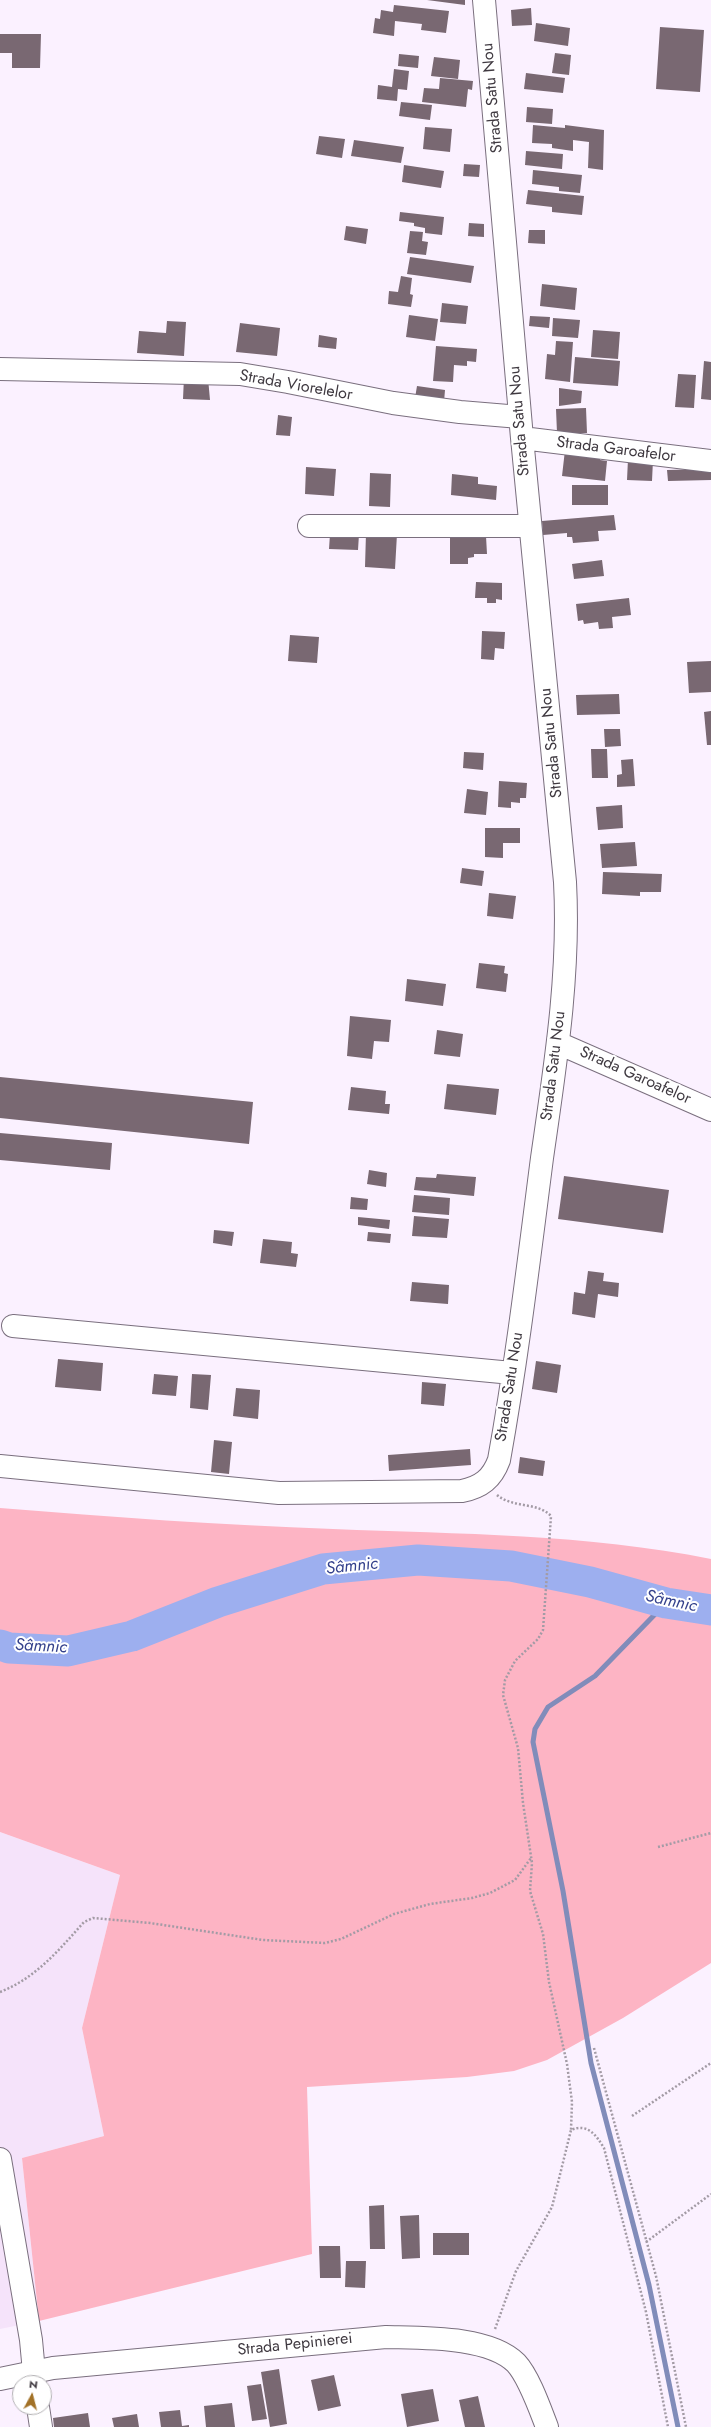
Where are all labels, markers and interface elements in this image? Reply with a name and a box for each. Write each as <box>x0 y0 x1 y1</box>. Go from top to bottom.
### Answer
street label: Strada Satu Nou <box>479 42 507 154</box>
street label: Strada Satu Nou <box>506 365 534 477</box>
street label: Strada Viorelelor <box>238 367 354 405</box>
street label: Strada Garoafelor <box>555 433 677 467</box>
street label: Strada Satu Nou <box>537 687 567 799</box>
street label: Strada Satu Nou <box>538 1010 570 1122</box>
street label: Strada Garoafelor <box>576 1043 694 1109</box>
street label: Strada Satu Nou <box>492 1331 528 1443</box>
water label: Sâmnic <box>325 1554 379 1580</box>
water label: Sâmnic <box>643 1587 699 1617</box>
water label: Sâmnic <box>14 1635 68 1659</box>
street label: Strada Pepinierei <box>236 2329 354 2361</box>
north arrow <box>12 2375 52 2415</box>
text: N <box>28 2376 39 2393</box>

